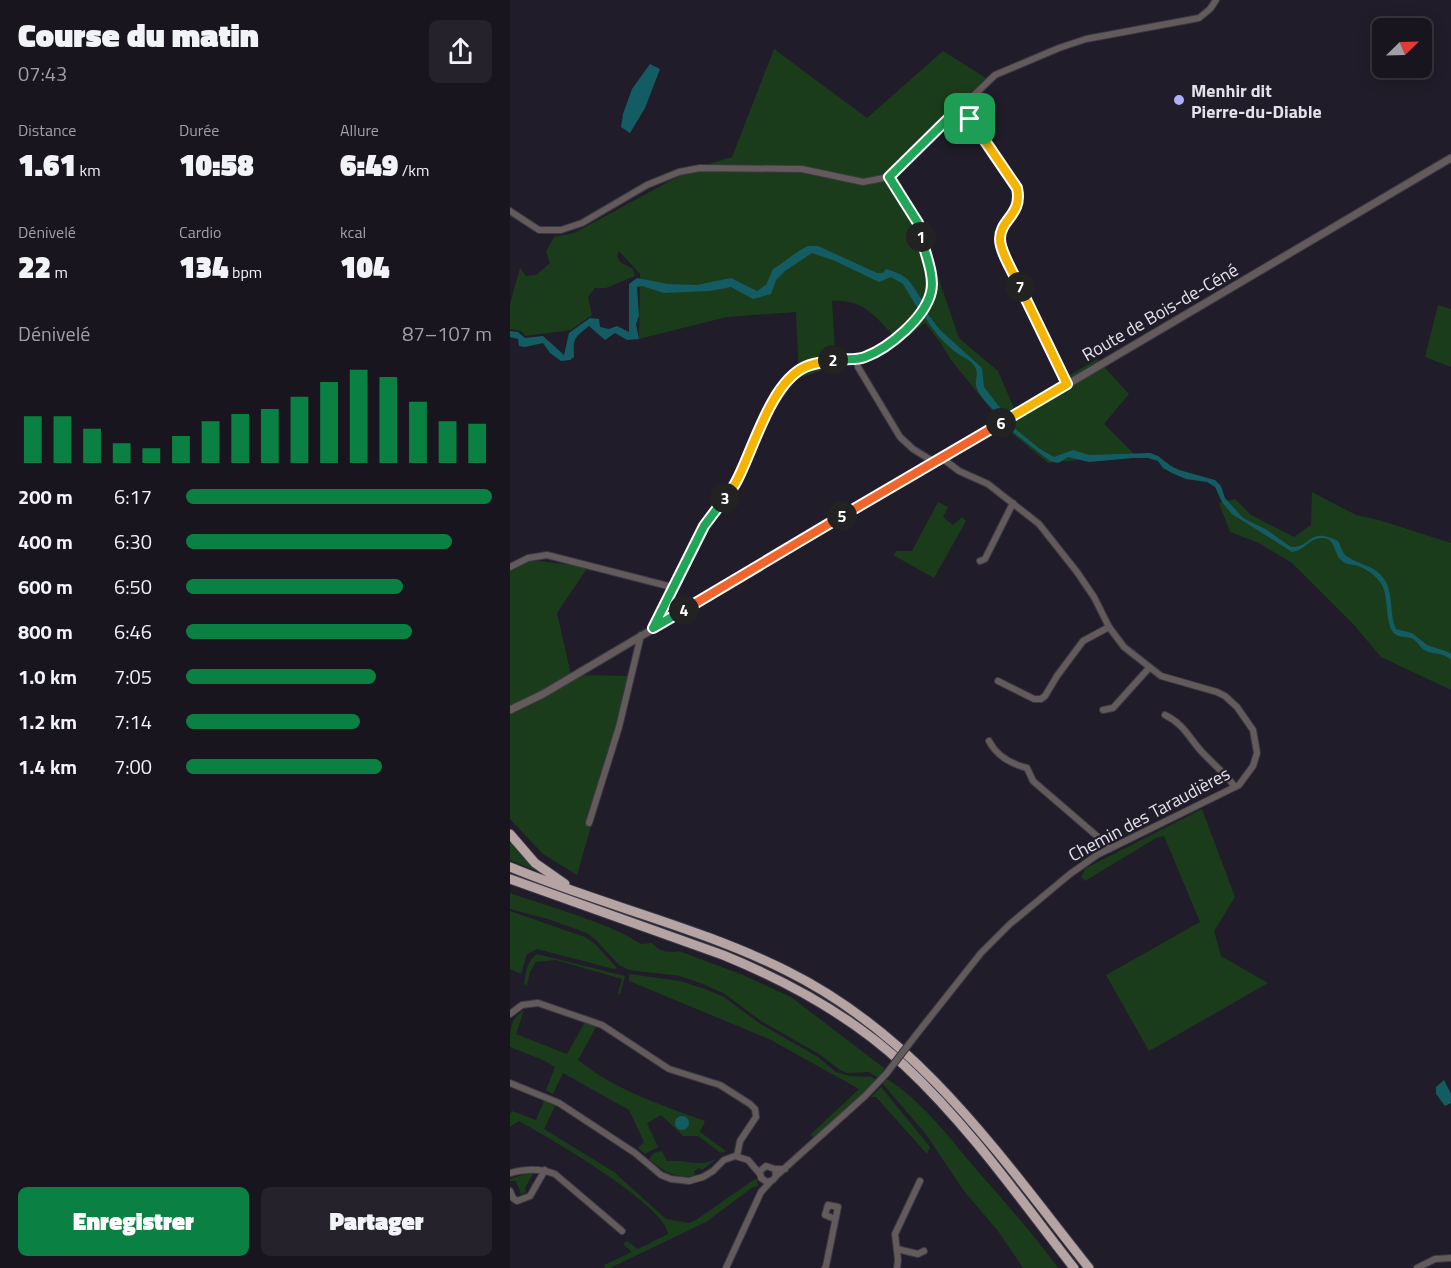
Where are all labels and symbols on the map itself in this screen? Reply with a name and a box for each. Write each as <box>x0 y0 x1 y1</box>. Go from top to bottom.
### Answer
north arrow <box>1372 18 1432 78</box>
place label: Menhir dit Pierre-du-Diable <box>1191 77 1322 125</box>
pin <box>944 93 995 144</box>
marker: Menhir dit Pierre-du-Diable <box>1172 93 1186 107</box>
pin: 1 <box>906 222 936 252</box>
street label: Route de Bois-de-Céné <box>1077 256 1243 368</box>
pin: 7 <box>1005 272 1035 302</box>
pin: 2 <box>818 345 848 375</box>
pin: 6 <box>986 408 1016 438</box>
pin: 3 <box>710 483 740 513</box>
pin: 5 <box>827 501 857 531</box>
pin: 4 <box>669 595 699 625</box>
street label: Chemin des Taraudières <box>1063 760 1235 868</box>

